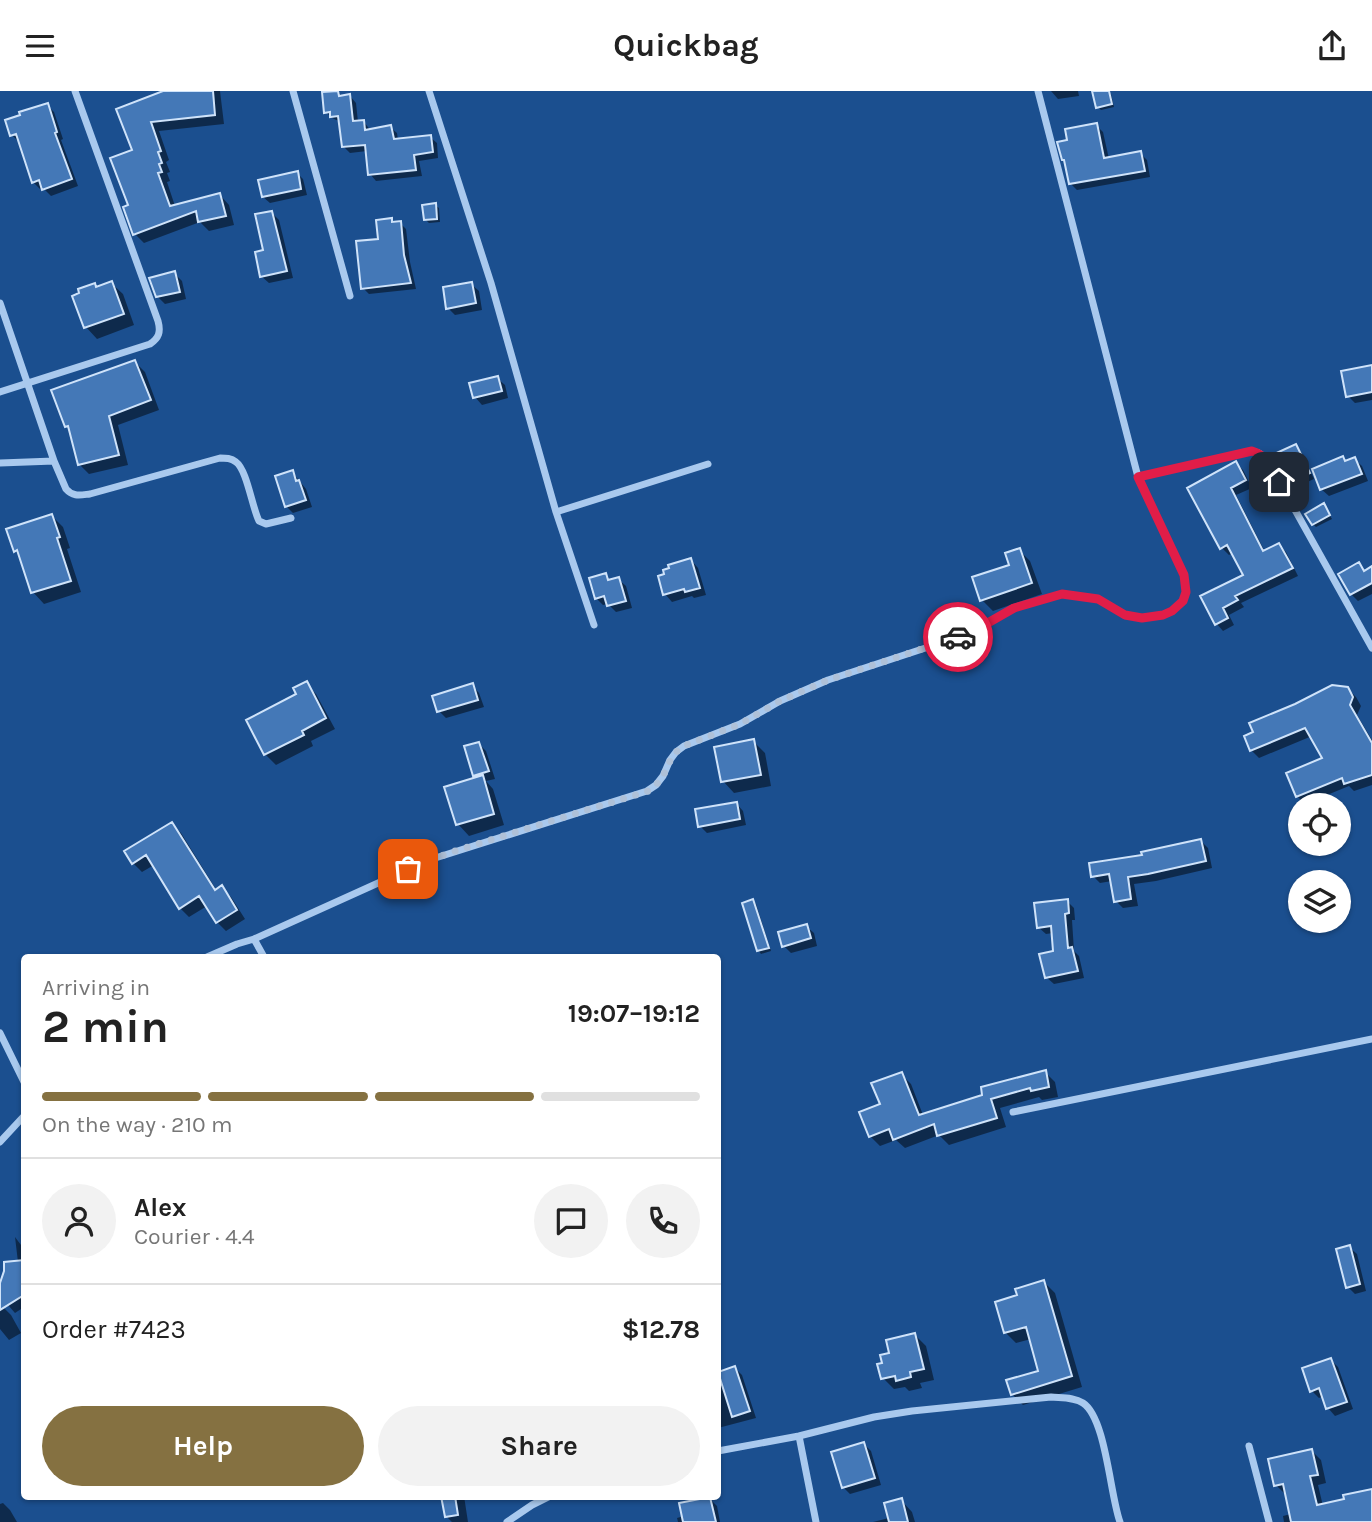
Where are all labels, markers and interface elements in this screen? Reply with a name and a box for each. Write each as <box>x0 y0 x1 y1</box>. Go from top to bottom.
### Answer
icon: menu <box>21 27 59 65</box>
text: Quickbag <box>613 27 759 64</box>
icon: share <box>1313 27 1351 65</box>
pin <box>1249 452 1309 512</box>
icon: home <box>1260 463 1298 501</box>
courier <box>923 602 993 672</box>
icon: car <box>939 618 977 656</box>
map controls <box>1288 793 1351 933</box>
button: locate <box>1288 793 1351 856</box>
pin <box>378 839 438 899</box>
icon: bag <box>389 850 427 888</box>
button: layers <box>1288 870 1351 933</box>
text: Arriving in <box>42 974 150 1001</box>
text: 19:07–19:12 <box>568 998 700 1029</box>
text: 2 min <box>42 1000 169 1054</box>
text: On the way · 210 m <box>42 1111 233 1138</box>
button: person <box>42 1184 116 1258</box>
button: chat <box>534 1184 608 1258</box>
button: phone <box>626 1184 700 1258</box>
text: Alex <box>134 1192 186 1223</box>
text: Courier · 4.4 <box>134 1223 255 1250</box>
text: Order #7423 <box>42 1314 186 1345</box>
text: $12.78 <box>622 1314 700 1345</box>
button: Help <box>42 1406 364 1486</box>
button: Share <box>378 1406 700 1486</box>

